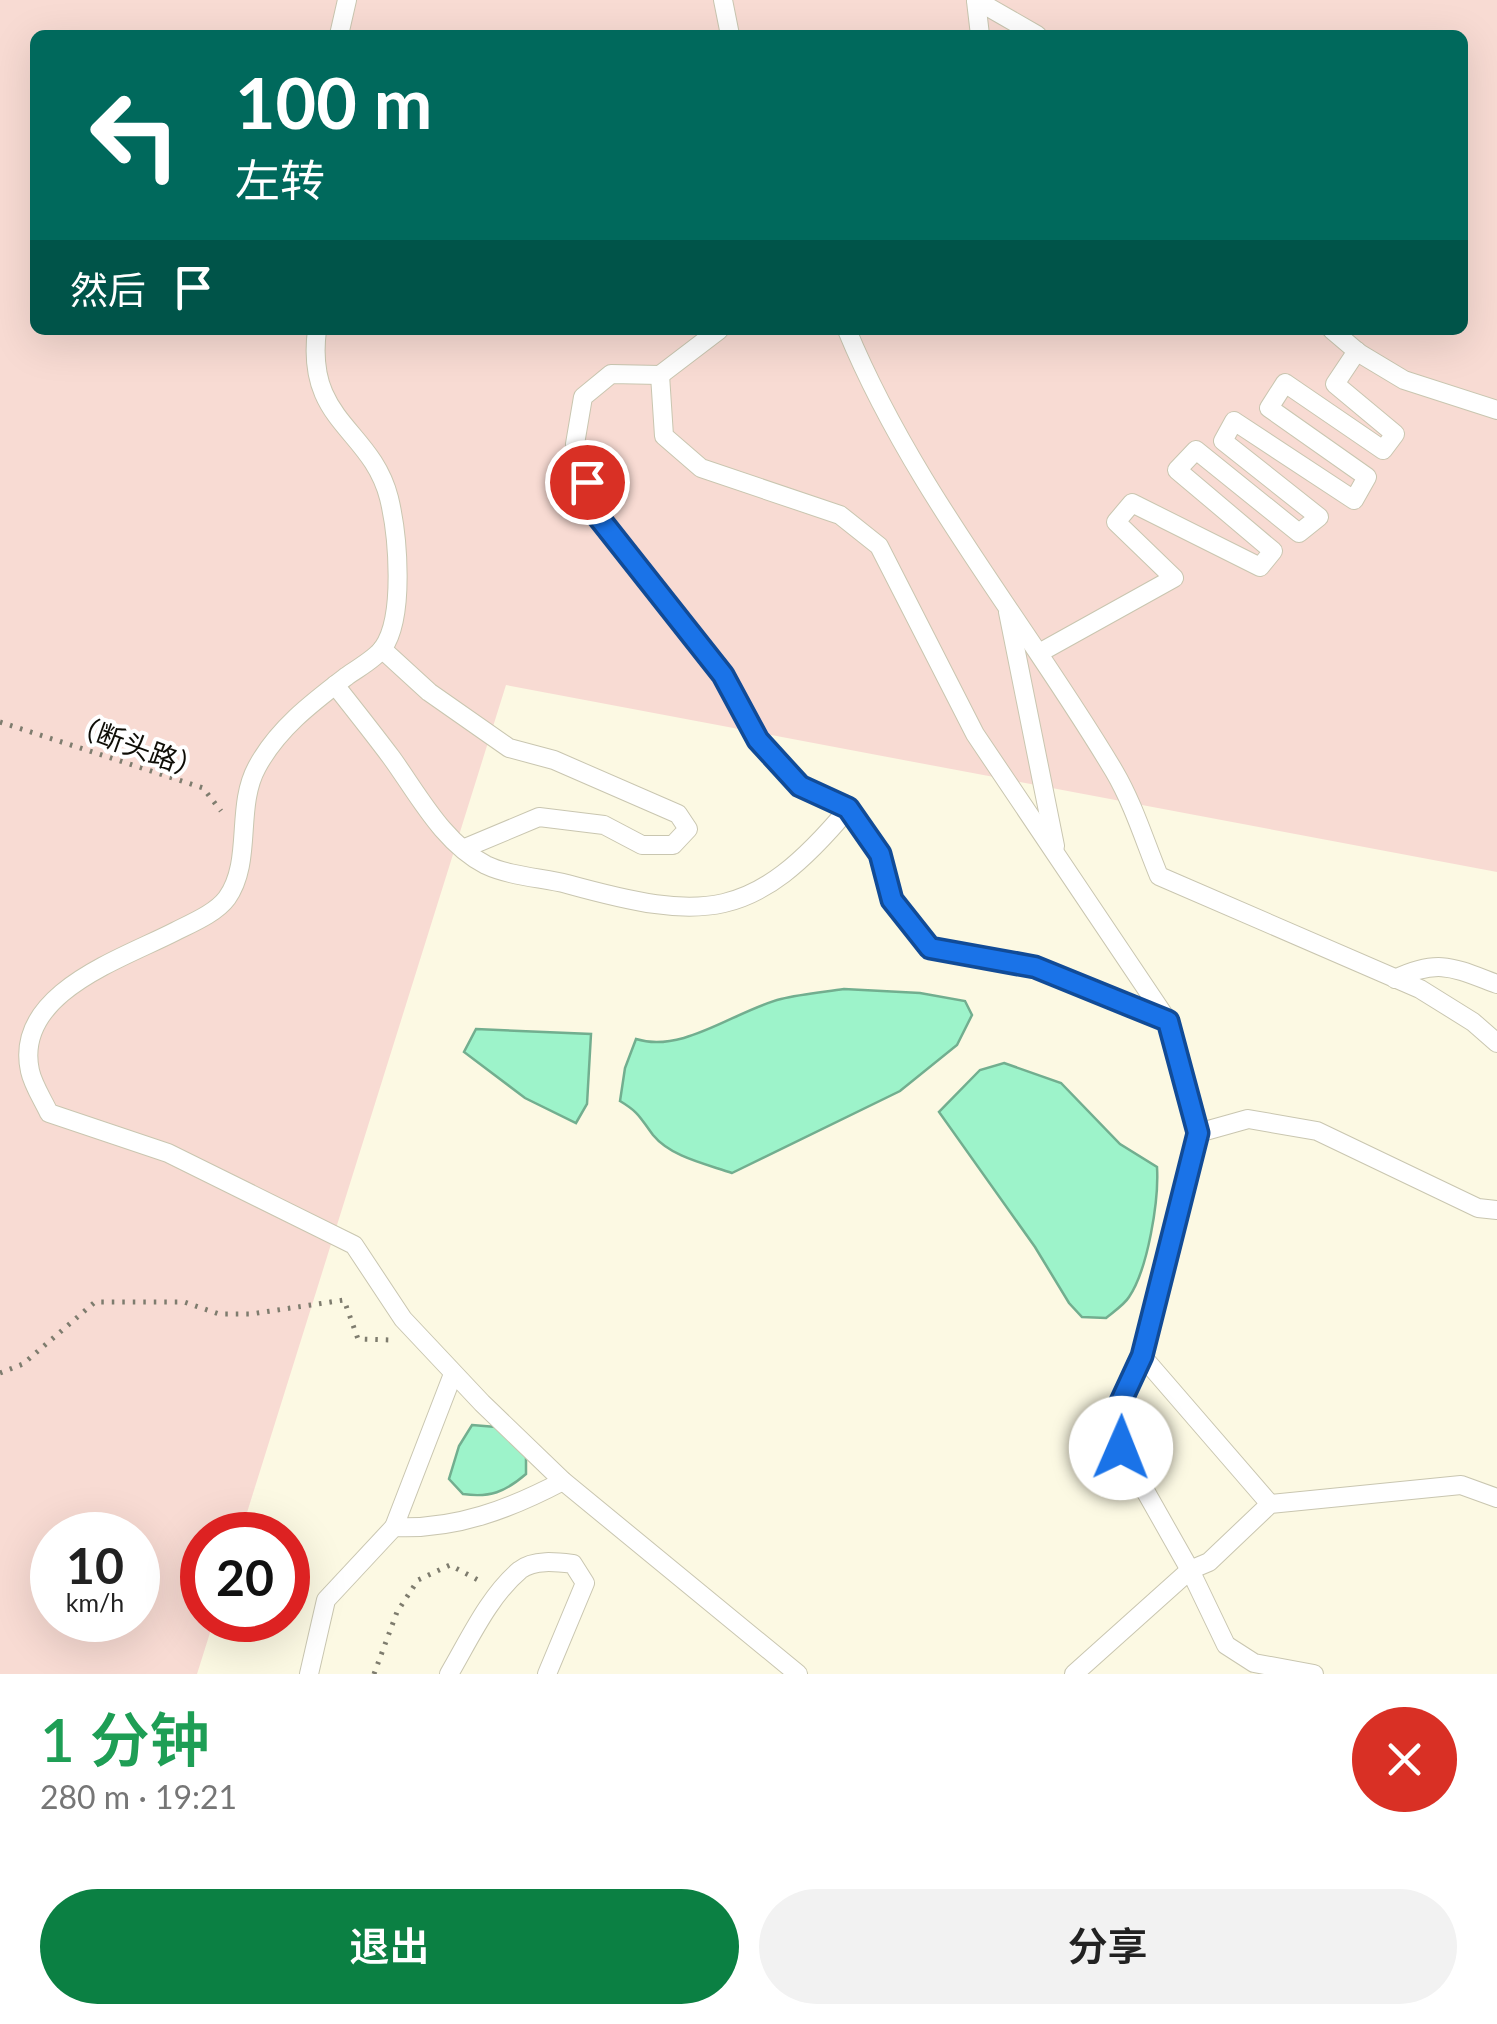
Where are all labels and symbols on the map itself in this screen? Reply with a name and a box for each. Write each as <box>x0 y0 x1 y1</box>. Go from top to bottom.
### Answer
pin <box>545 440 630 525</box>
street label: （断头路） <box>66 706 209 786</box>
position arrow <box>1069 1396 1173 1500</box>
speed limit sign: 20 <box>180 1512 310 1642</box>

